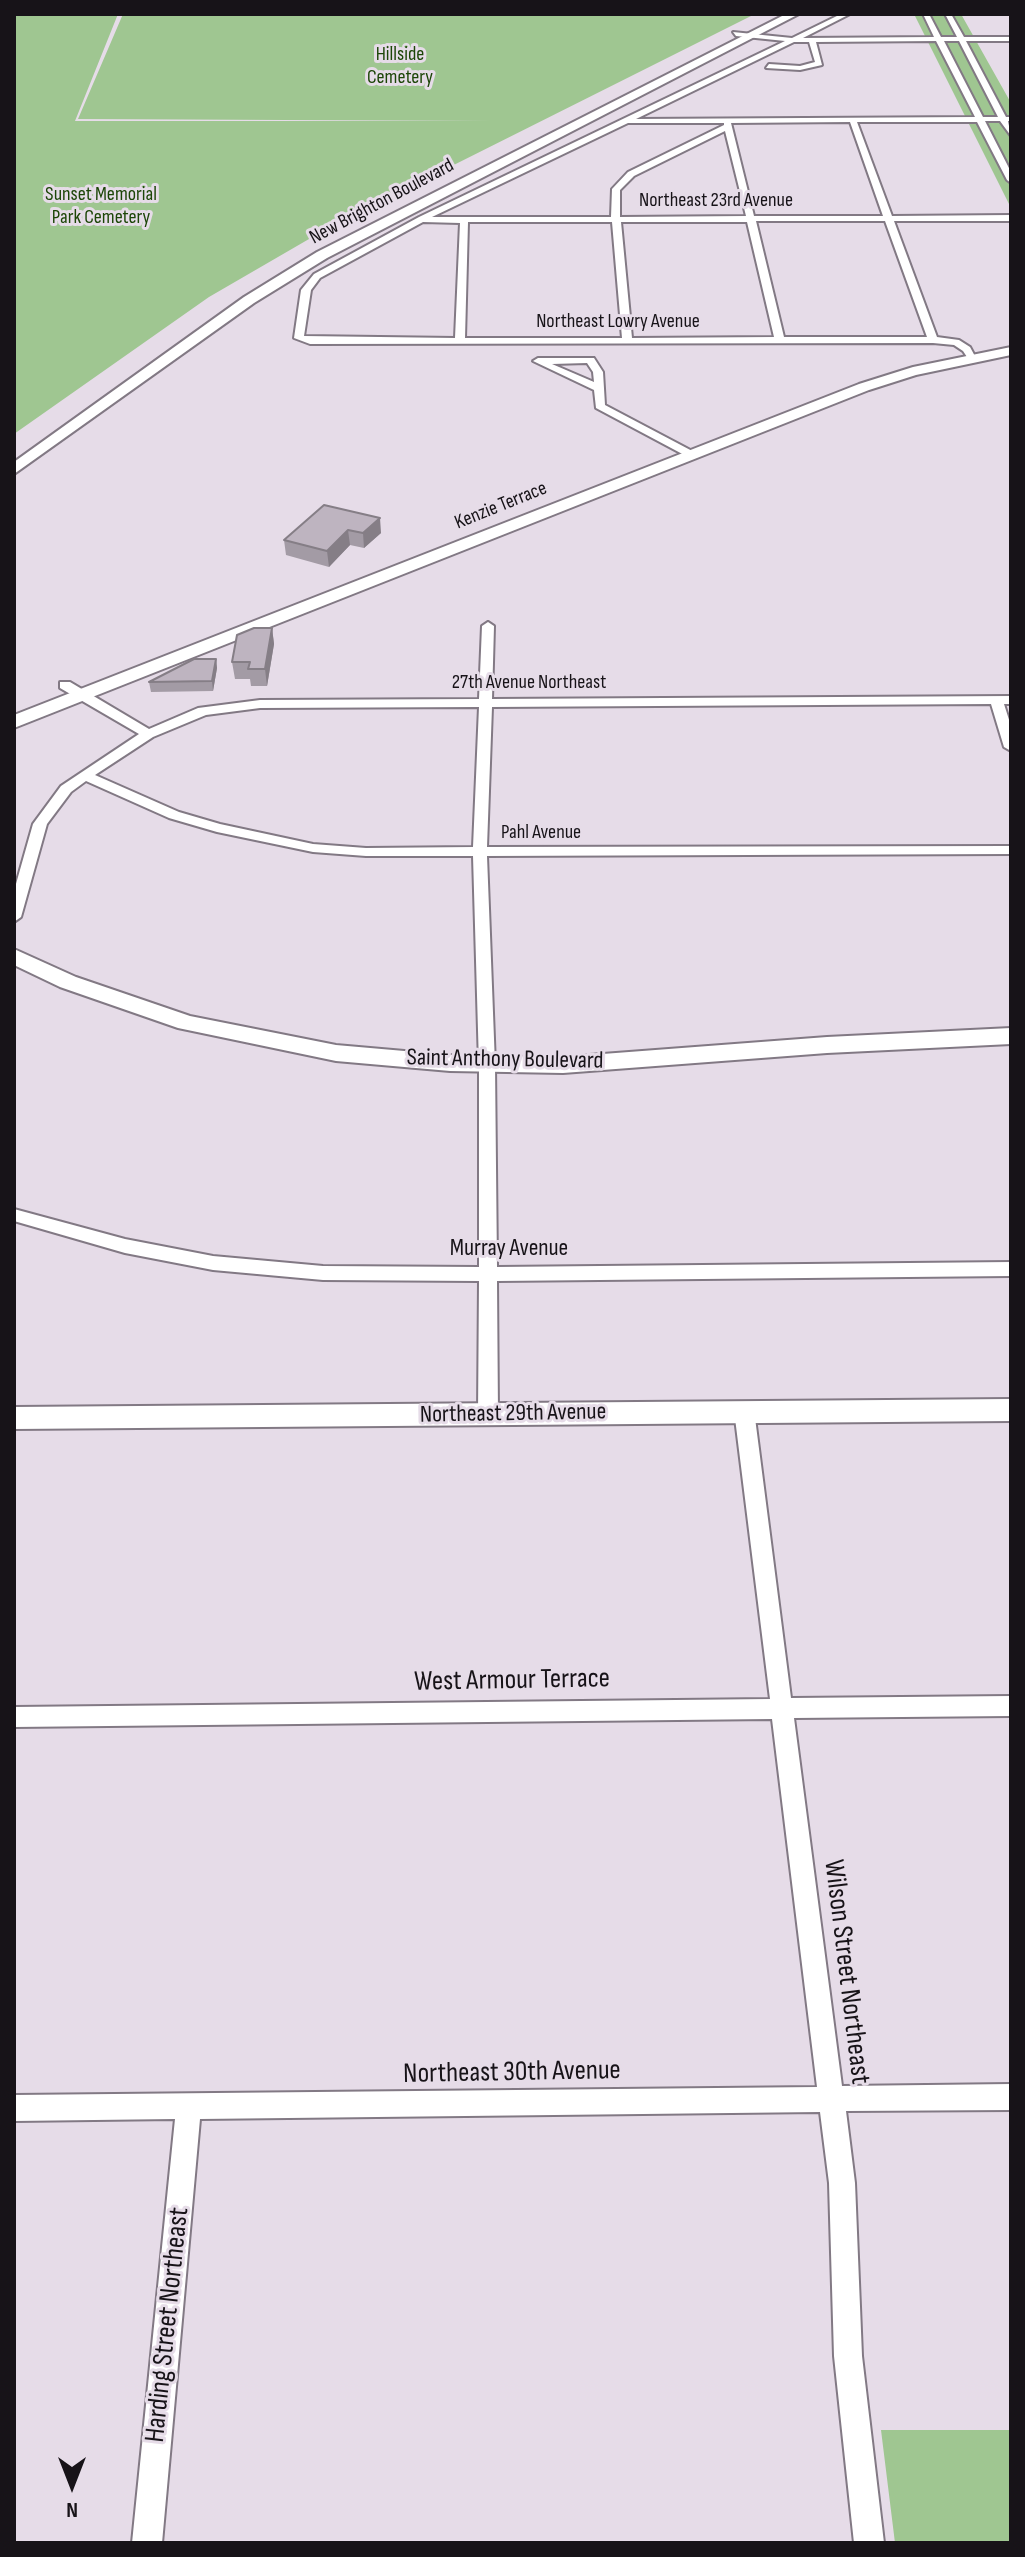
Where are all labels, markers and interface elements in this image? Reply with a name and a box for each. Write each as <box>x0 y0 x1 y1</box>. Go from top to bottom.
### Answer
park label: Hillside Cemetery <box>367 43 433 90</box>
street label: New Brighton Boulevard <box>306 154 458 250</box>
park label: Sunset Memorial Park Cemetery <box>45 183 157 230</box>
street label: Northeast 23rd Avenue <box>639 189 793 213</box>
street label: Northeast Lowry Avenue <box>536 310 700 334</box>
street label: Kenzie Terrace <box>451 477 551 535</box>
street label: 27th Avenue Northeast <box>452 671 606 695</box>
street label: Pahl Avenue <box>501 821 581 845</box>
street label: Saint Anthony Boulevard <box>406 1044 604 1076</box>
street label: Murray Avenue <box>450 1235 568 1263</box>
street label: Northeast 29th Avenue <box>420 1398 606 1430</box>
street label: West Armour Terrace <box>414 1662 610 1700</box>
street label: Wilson Street Northeast <box>816 1858 876 2086</box>
street label: Northeast 30th Avenue <box>403 2054 621 2092</box>
street label: Harding Street Northeast <box>139 2206 197 2444</box>
north arrow <box>32 2445 112 2525</box>
text: N <box>66 2496 78 2523</box>

